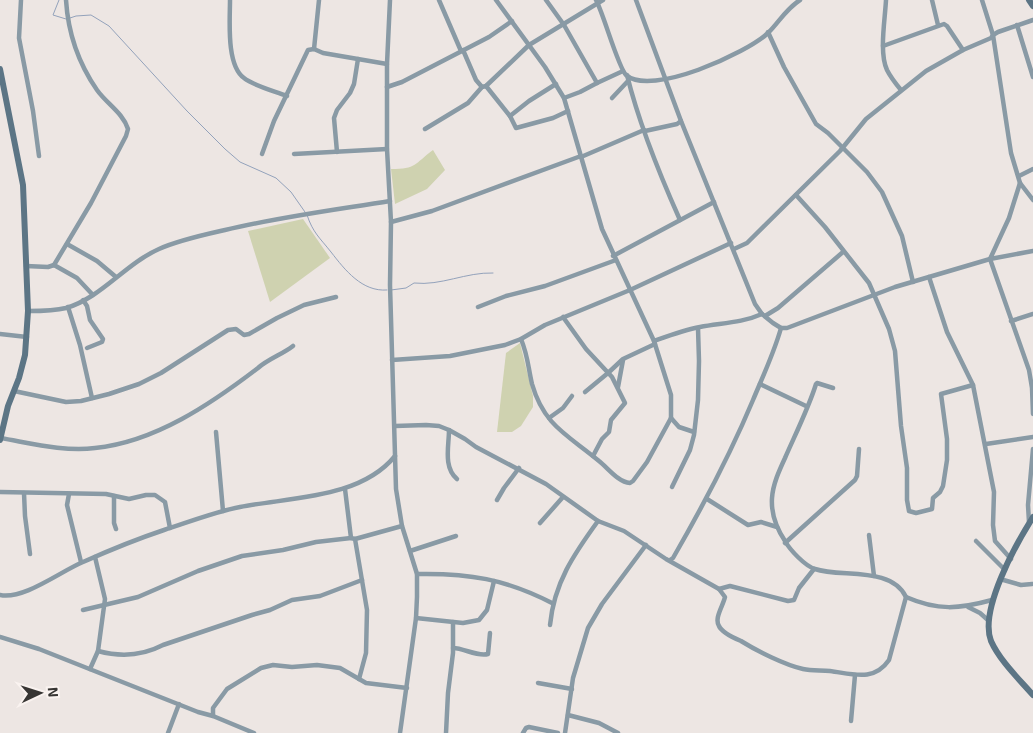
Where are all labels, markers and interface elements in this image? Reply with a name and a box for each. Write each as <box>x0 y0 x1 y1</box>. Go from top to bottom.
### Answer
north arrow <box>15 668 65 718</box>
text: N <box>45 686 62 698</box>

